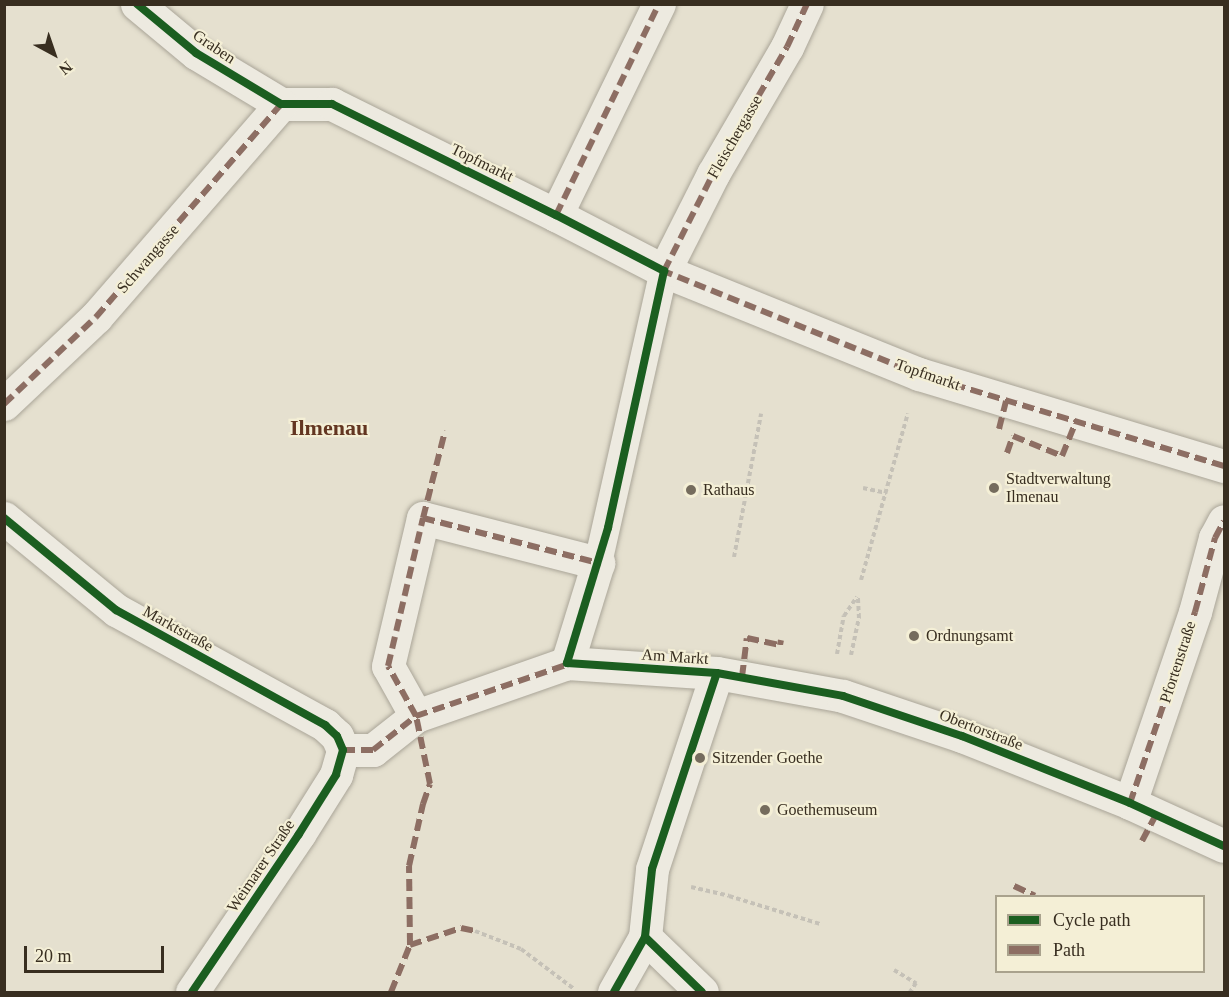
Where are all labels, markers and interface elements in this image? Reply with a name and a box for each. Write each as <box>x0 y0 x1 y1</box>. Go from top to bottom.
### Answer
north arrow <box>24 24 84 84</box>
street label: Graben <box>189 26 239 68</box>
text: N <box>56 58 76 78</box>
street label: Fleischergasse <box>703 92 767 182</box>
street label: Topfmarkt <box>448 140 516 186</box>
street label: Schwangasse <box>113 221 183 297</box>
street label: Topfmarkt <box>893 355 963 395</box>
district label: Ilmenau <box>290 415 368 441</box>
place label: Stadtverwaltung Ilmenau <box>1006 469 1111 507</box>
place label: Rathaus <box>703 480 755 500</box>
marker: Stadtverwaltung Ilmenau <box>987 481 1001 495</box>
marker: Rathaus <box>684 483 698 497</box>
street label: Marktstraße <box>140 602 216 656</box>
street label: Pfortenstraße <box>1156 618 1200 706</box>
place label: Ordnungsamt <box>926 626 1013 646</box>
marker: Ordnungsamt <box>907 629 921 643</box>
street label: Am Markt <box>641 645 709 669</box>
street label: Obertorstraße <box>937 705 1025 755</box>
place label: Sitzender Goethe <box>712 748 823 768</box>
marker: Sitzender Goethe <box>693 751 707 765</box>
place label: Goethemuseum <box>777 800 877 820</box>
marker: Goethemuseum <box>758 803 772 817</box>
street label: Weimarer Straße <box>223 816 299 916</box>
legend <box>995 895 1205 973</box>
text: Cycle path <box>1053 910 1130 930</box>
scale bar <box>27 934 166 972</box>
text: Path <box>1053 940 1085 960</box>
text: 20 m <box>35 946 72 966</box>

